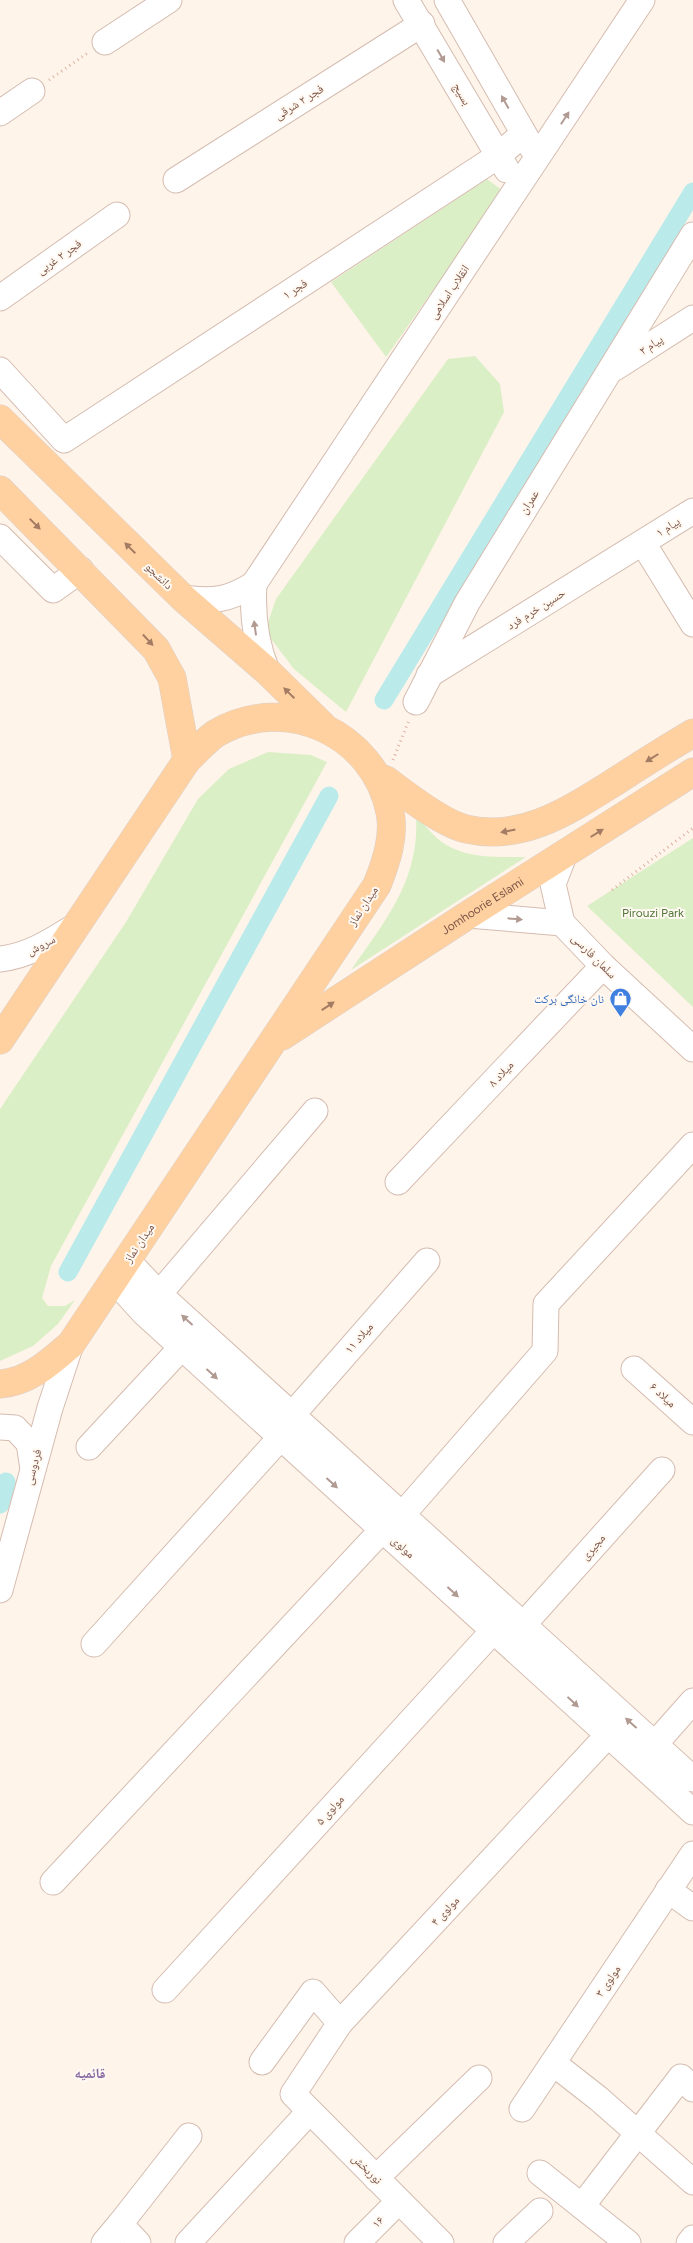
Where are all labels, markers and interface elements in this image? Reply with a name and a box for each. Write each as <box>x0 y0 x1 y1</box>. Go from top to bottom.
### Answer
one-way arrow <box>437 49 445 64</box>
street label: بسیج <box>450 80 474 108</box>
street label: فجر ۲ شرقی <box>272 81 326 123</box>
one-way arrow <box>501 94 509 109</box>
one-way arrow <box>560 112 570 125</box>
street label: فجر ۲ غربی <box>34 236 84 278</box>
street label: انقلاب اسلامی <box>426 262 473 322</box>
street label: فجر ۱ <box>280 276 310 302</box>
street label: پیام ۲ <box>636 332 667 359</box>
street label: عمران <box>516 487 542 517</box>
street label: پیام ۱ <box>653 514 684 541</box>
one-way arrow <box>28 518 40 530</box>
one-way arrow <box>124 542 136 554</box>
street label: دانشجو <box>142 560 176 592</box>
street label: حسین خرم فرد <box>504 585 569 633</box>
one-way arrow <box>251 620 259 636</box>
one-way arrow <box>142 634 154 646</box>
one-way arrow <box>283 687 295 699</box>
one-way arrow <box>645 754 658 763</box>
one-way arrow <box>500 827 516 835</box>
one-way arrow <box>590 829 603 838</box>
street label: Jomhoorie Eslami <box>439 874 526 937</box>
street label: میدان نماز <box>345 884 381 929</box>
park label: Pirouzi Park <box>622 906 684 920</box>
one-way arrow <box>507 915 523 923</box>
street label: سلمان فارسی <box>569 931 619 981</box>
street label: سروش <box>24 932 58 958</box>
shop icon: نان خانگی برکت <box>608 987 632 1018</box>
place label: نان خانگی برکت <box>534 992 604 1006</box>
one-way arrow <box>321 1002 334 1011</box>
street label: میلاد ۸ <box>486 1058 517 1090</box>
street label: میدان نماز <box>120 1221 157 1266</box>
one-way arrow <box>181 1314 193 1326</box>
street label: میلاد ۱۱ <box>342 1320 376 1356</box>
one-way arrow <box>205 1369 218 1380</box>
street label: میلاد ۶ <box>647 1380 679 1411</box>
street label: فردوسی <box>21 1447 45 1487</box>
one-way arrow <box>326 1478 339 1489</box>
street label: مجیری <box>578 1531 608 1563</box>
street label: مولوی <box>388 1533 418 1561</box>
one-way arrow <box>446 1586 458 1598</box>
one-way arrow <box>566 1696 578 1708</box>
one-way arrow <box>625 1717 637 1729</box>
street label: مولوی ۵ <box>313 1792 347 1828</box>
street label: مولوی ۴ <box>428 1893 462 1929</box>
street label: مولوی ۳ <box>592 1963 624 1999</box>
district label: قائمیه <box>74 2065 106 2082</box>
street label: نوربخش <box>349 2151 385 2187</box>
street label: ۱۶ <box>369 2213 387 2231</box>

